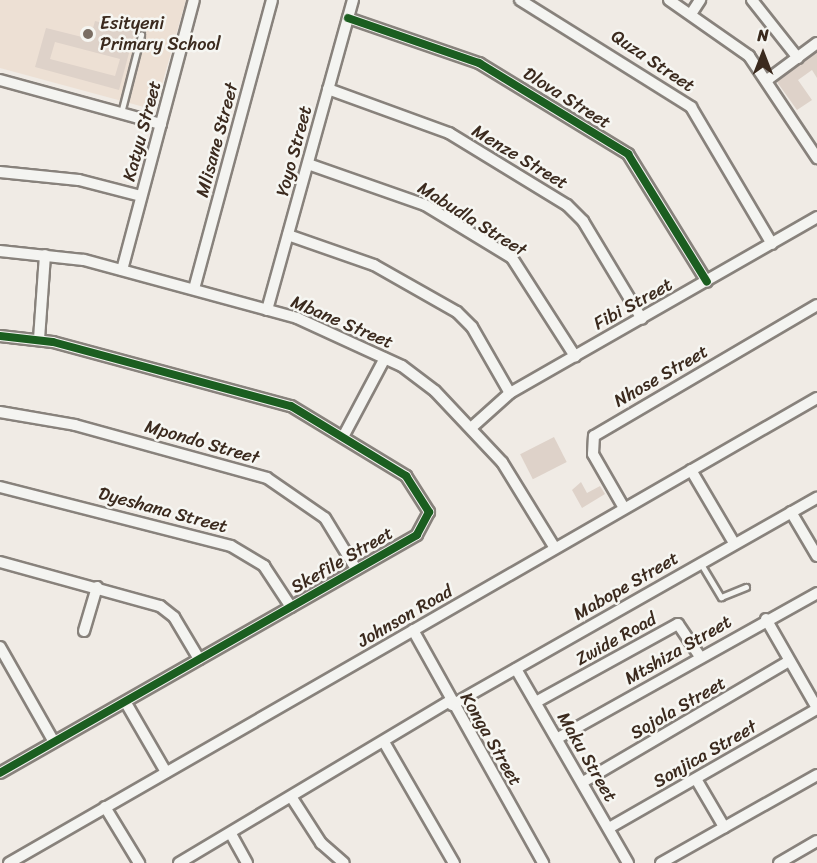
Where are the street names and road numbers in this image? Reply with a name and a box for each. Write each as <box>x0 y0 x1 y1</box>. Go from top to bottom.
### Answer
street label: Quza Street <box>607 25 699 97</box>
street label: Dlova Street <box>519 62 615 134</box>
street label: Katyu Street <box>118 78 166 184</box>
street label: Mlisane Street <box>191 80 243 200</box>
street label: Yoyo Street <box>272 103 316 199</box>
street label: Menze Street <box>468 120 572 194</box>
street label: Mabudla Street <box>414 177 530 261</box>
street label: Fibi Street <box>590 274 676 334</box>
street label: Mbane Street <box>287 291 397 353</box>
street label: Nhose Street <box>610 340 712 412</box>
street label: Mpondo Street <box>142 415 262 469</box>
street label: Dyeshana Street <box>97 483 229 537</box>
street label: Skefile Street <box>287 522 397 598</box>
street label: Mabope Street <box>570 547 682 625</box>
street label: Johnson Road <box>354 580 456 652</box>
street label: Zwide Road <box>572 608 660 670</box>
street label: Mtshiza Street <box>621 611 735 689</box>
street label: Sojola Street <box>626 672 730 744</box>
street label: Konga Street <box>455 688 527 790</box>
street label: Maku Street <box>553 708 621 806</box>
street label: Sonjica Street <box>649 716 761 792</box>

